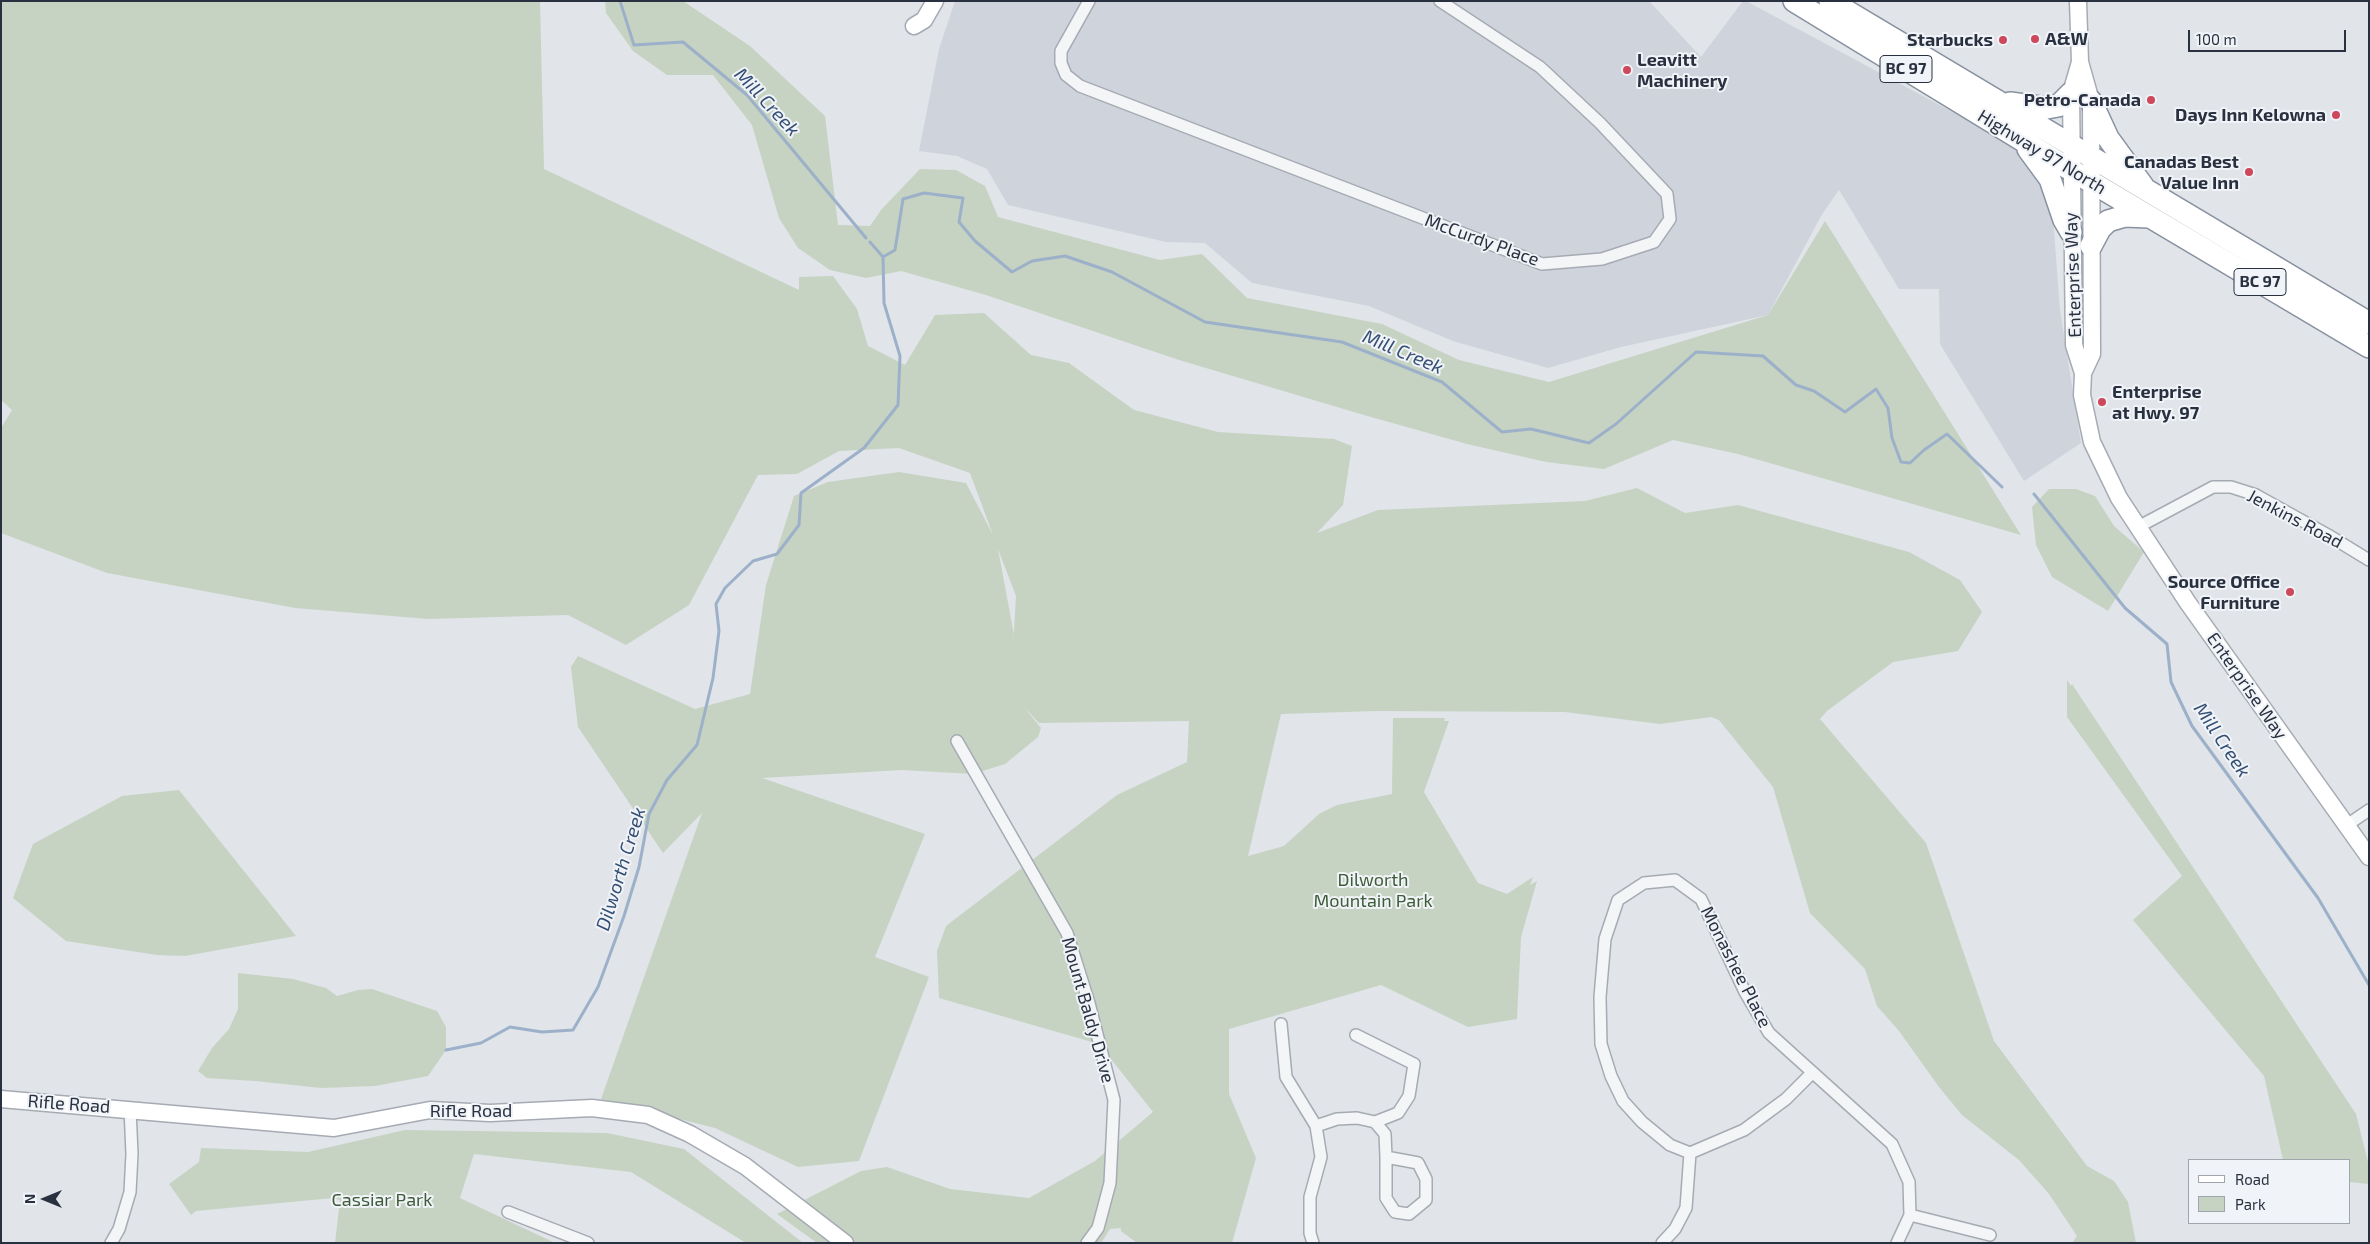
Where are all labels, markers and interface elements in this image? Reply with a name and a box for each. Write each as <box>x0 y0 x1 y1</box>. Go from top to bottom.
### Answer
scale bar <box>2190 20 2348 52</box>
place label: A&W <box>2045 28 2088 50</box>
place label: Starbucks <box>1907 29 1993 51</box>
text: 100 m <box>2196 30 2237 48</box>
marker: A&W <box>2029 33 2041 45</box>
marker: Starbucks <box>1997 34 2009 46</box>
place label: Leavitt Machinery <box>1637 49 1728 92</box>
road number: BC 97 <box>1880 56 1932 82</box>
water label: Mill Creek <box>730 63 804 141</box>
marker: Leavitt Machinery <box>1621 64 1633 76</box>
place label: Petro-Canada <box>2024 89 2141 111</box>
marker: Petro-Canada <box>2145 94 2157 106</box>
place label: Days Inn Kelowna <box>2175 104 2326 126</box>
street label: Highway 97 North <box>1974 105 2110 199</box>
marker: Days Inn Kelowna <box>2330 109 2342 121</box>
place label: Canadas Best Value Inn <box>2124 151 2239 193</box>
marker: Canadas Best Value Inn <box>2243 166 2255 178</box>
street label: McCurdy Place <box>1422 209 1542 271</box>
street label: Enterprise Way <box>2060 212 2086 338</box>
road number: BC 97 <box>2234 268 2286 296</box>
water label: Mill Creek <box>1359 325 1447 379</box>
place label: Enterprise at Hwy. 97 <box>2112 381 2202 424</box>
marker: Enterprise at Hwy. 97 <box>2096 396 2108 408</box>
street label: Jenkins Road <box>2244 485 2346 553</box>
place label: Source Office Furniture <box>2168 571 2280 614</box>
marker: Source Office Furniture <box>2284 586 2296 598</box>
street label: Enterprise Way <box>2202 628 2292 744</box>
water label: Mill Creek <box>2189 698 2255 782</box>
water label: Dilworth Creek <box>591 805 651 933</box>
park label: Dilworth Mountain Park <box>1313 869 1433 912</box>
street label: Monashee Place <box>1696 903 1776 1031</box>
street label: Mount Baldy Drive <box>1057 935 1119 1085</box>
street label: Rifle Road <box>27 1090 111 1118</box>
street label: Rifle Road <box>430 1100 512 1122</box>
legend <box>2188 1159 2350 1224</box>
text: Road <box>2235 1170 2270 1188</box>
north arrow <box>20 1174 70 1224</box>
park label: Cassiar Park <box>332 1189 432 1211</box>
text: N <box>21 1194 38 1204</box>
text: Park <box>2235 1195 2266 1213</box>

